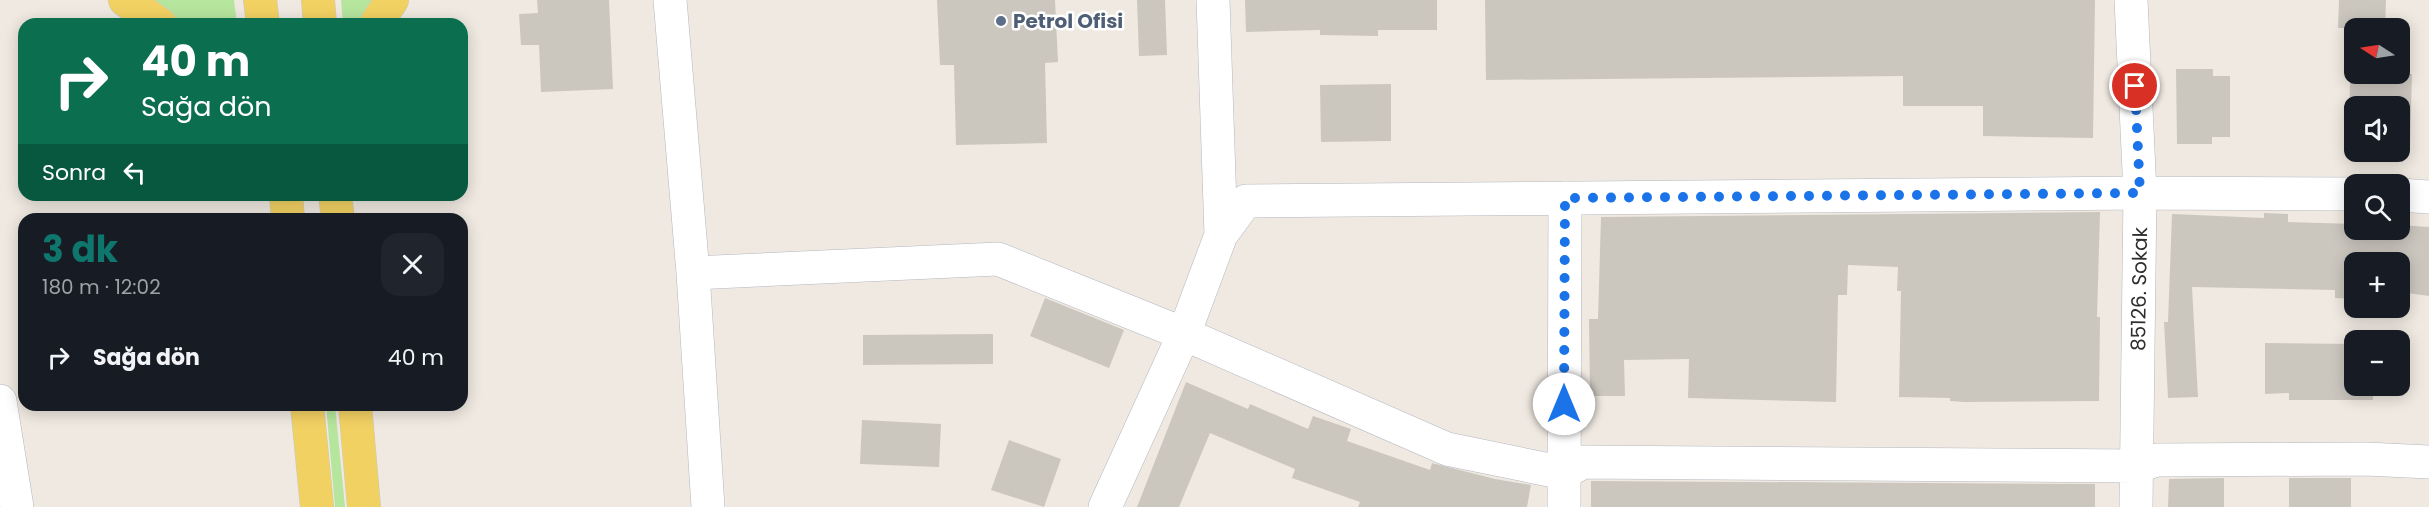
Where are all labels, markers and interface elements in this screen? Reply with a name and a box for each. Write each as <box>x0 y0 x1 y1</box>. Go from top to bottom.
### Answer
place label: Petrol Ofisi <box>1013 7 1123 35</box>
marker: Petrol Ofisi <box>994 14 1008 28</box>
north arrow <box>2344 18 2410 84</box>
map controls <box>2344 18 2410 396</box>
text: 40 m <box>141 32 250 91</box>
icon: right <box>42 42 120 120</box>
pin <box>2109 60 2160 111</box>
icon: arrive <box>2118 69 2151 102</box>
text: Sağa dön <box>141 88 272 125</box>
button: sound <box>2344 96 2410 162</box>
icon: left <box>118 156 151 189</box>
text: Sonra <box>42 157 106 188</box>
button: search <box>2344 174 2410 240</box>
text: 3 dk <box>42 224 118 275</box>
street label: 85126. Sokak <box>2124 226 2154 351</box>
button: close <box>381 233 444 296</box>
button: + <box>2344 252 2410 318</box>
text: 180 m · 12:02 <box>42 273 161 301</box>
button: − <box>2344 330 2410 396</box>
icon: right <box>42 341 75 374</box>
text: Sağa dön <box>93 342 200 373</box>
text: 40 m <box>388 342 444 373</box>
position arrow <box>1532 372 1596 436</box>

